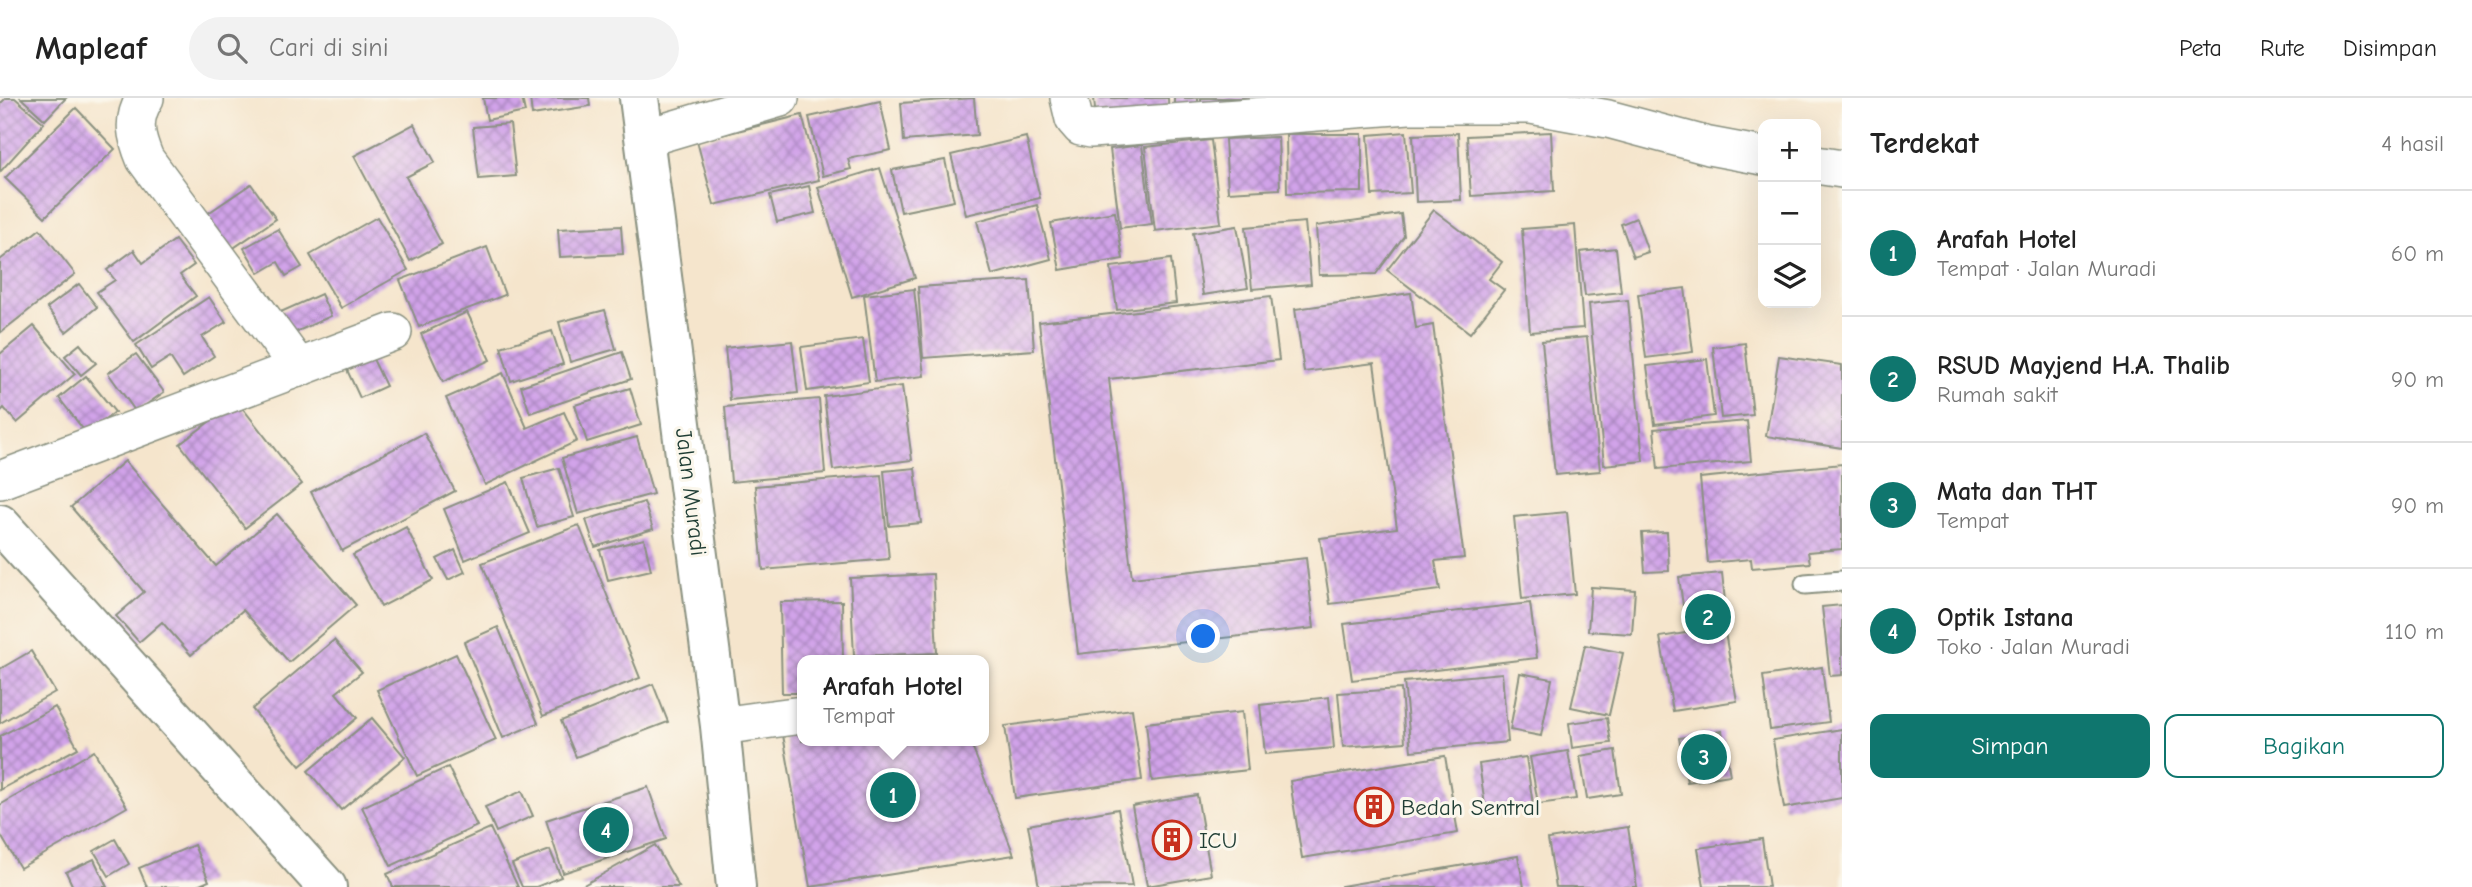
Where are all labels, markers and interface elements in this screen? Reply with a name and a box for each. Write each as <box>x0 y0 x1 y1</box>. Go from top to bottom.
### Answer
search box <box>189 17 679 80</box>
text: Mapleaf <box>35 29 147 67</box>
icon: search <box>213 29 251 67</box>
text: Cari di sini <box>269 33 389 63</box>
text: Peta <box>2179 34 2222 62</box>
text: Rute <box>2260 34 2305 62</box>
text: Disimpan <box>2343 34 2437 62</box>
map controls <box>1758 119 1821 308</box>
button: + <box>1758 119 1821 182</box>
text: Terdekat <box>1870 126 1979 161</box>
text: 4 hasil <box>2381 130 2444 157</box>
button: − <box>1758 182 1821 245</box>
text: Arafah Hotel <box>1937 225 2077 255</box>
text: 1 <box>1888 240 1898 267</box>
text: 60 m <box>2391 240 2444 267</box>
button: layers <box>1758 245 1821 308</box>
text: Tempat · Jalan Muradi <box>1937 255 2156 282</box>
text: RSUD Mayjend H.A. Thalib <box>1937 351 2230 381</box>
text: 2 <box>1887 366 1899 393</box>
text: 90 m <box>2391 366 2444 393</box>
text: Rumah sakit <box>1937 381 2058 408</box>
street label: Jalan Muradi <box>670 426 712 558</box>
text: Mata dan THT <box>1937 477 2098 507</box>
text: 3 <box>1887 492 1899 519</box>
text: 90 m <box>2391 492 2444 519</box>
text: Tempat <box>1937 507 2008 534</box>
pin: 2 <box>1685 591 1731 643</box>
text: Optik Istana <box>1937 603 2074 633</box>
text: 4 <box>1888 618 1898 645</box>
text: 110 m <box>2385 618 2444 645</box>
your location <box>1186 619 1220 653</box>
text: Toko · Jalan Muradi <box>1937 633 2130 660</box>
popup <box>797 655 989 746</box>
text: Arafah Hotel <box>823 672 963 702</box>
text: Tempat <box>823 702 894 729</box>
button: Simpan <box>1870 714 2150 778</box>
button: Bagikan <box>2164 714 2444 778</box>
pin: 3 <box>1681 731 1727 783</box>
pin: 1 <box>870 769 916 821</box>
building icon: Bedah Sentral <box>1353 786 1395 828</box>
place label: Bedah Sentral <box>1401 794 1540 821</box>
pin: 4 <box>583 804 629 856</box>
building icon: ICU <box>1151 819 1193 861</box>
place label: ICU <box>1199 827 1237 854</box>

